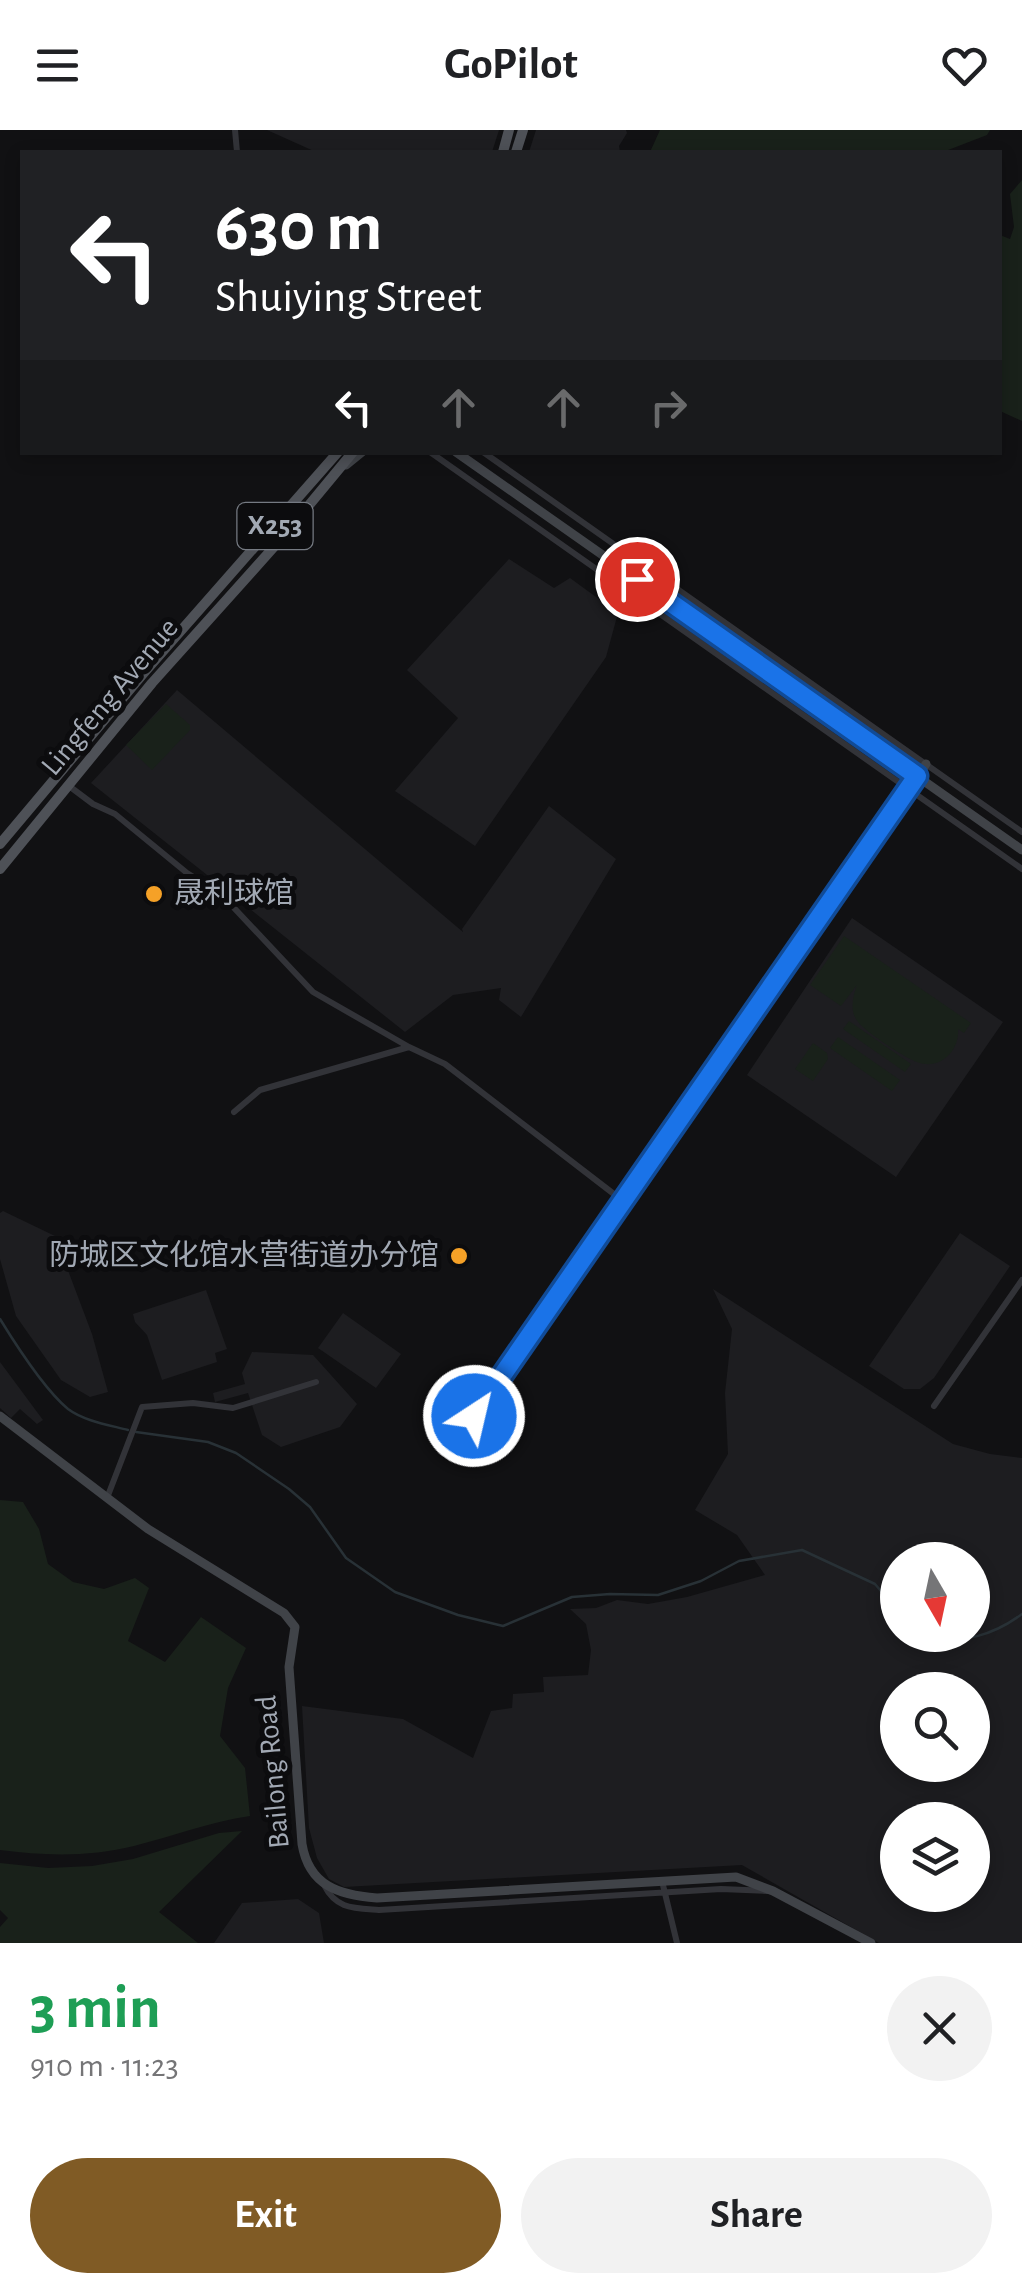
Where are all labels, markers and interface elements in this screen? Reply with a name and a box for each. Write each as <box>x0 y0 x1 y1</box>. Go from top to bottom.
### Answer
icon: menu <box>30 38 85 93</box>
icon: heart <box>937 38 992 93</box>
text: GoPilot <box>444 42 578 87</box>
icon: left <box>50 190 180 320</box>
text: 630 m <box>215 193 383 263</box>
text: Shuiying Street <box>215 275 482 320</box>
icon: left <box>326 380 381 435</box>
icon: ahead <box>431 380 486 435</box>
icon: ahead <box>536 380 591 435</box>
icon: right <box>641 380 696 435</box>
road number: X253 <box>238 503 312 549</box>
pin <box>595 537 680 622</box>
icon: arrive <box>610 552 665 607</box>
street label: Lingfeng Avenue <box>36 613 184 781</box>
place label: 晟利球馆 <box>174 877 294 909</box>
marker: 晟利球馆 <box>143 883 165 905</box>
place label: 防城区文化馆水营街道办分馆 <box>49 1239 439 1271</box>
marker: 防城区文化馆水营街道办分馆 <box>448 1245 470 1267</box>
position arrow <box>422 1364 526 1468</box>
north arrow <box>880 1542 990 1652</box>
map controls <box>880 1542 990 1912</box>
button: search <box>880 1672 990 1782</box>
street label: Bailong Road <box>251 1694 295 1850</box>
button: layers <box>880 1802 990 1912</box>
button: close <box>887 1976 992 2081</box>
text: 3 min <box>30 1979 161 2039</box>
text: 910 m · 11:23 <box>30 2050 179 2082</box>
button: Exit <box>30 2158 501 2273</box>
button: Share <box>521 2158 992 2273</box>

